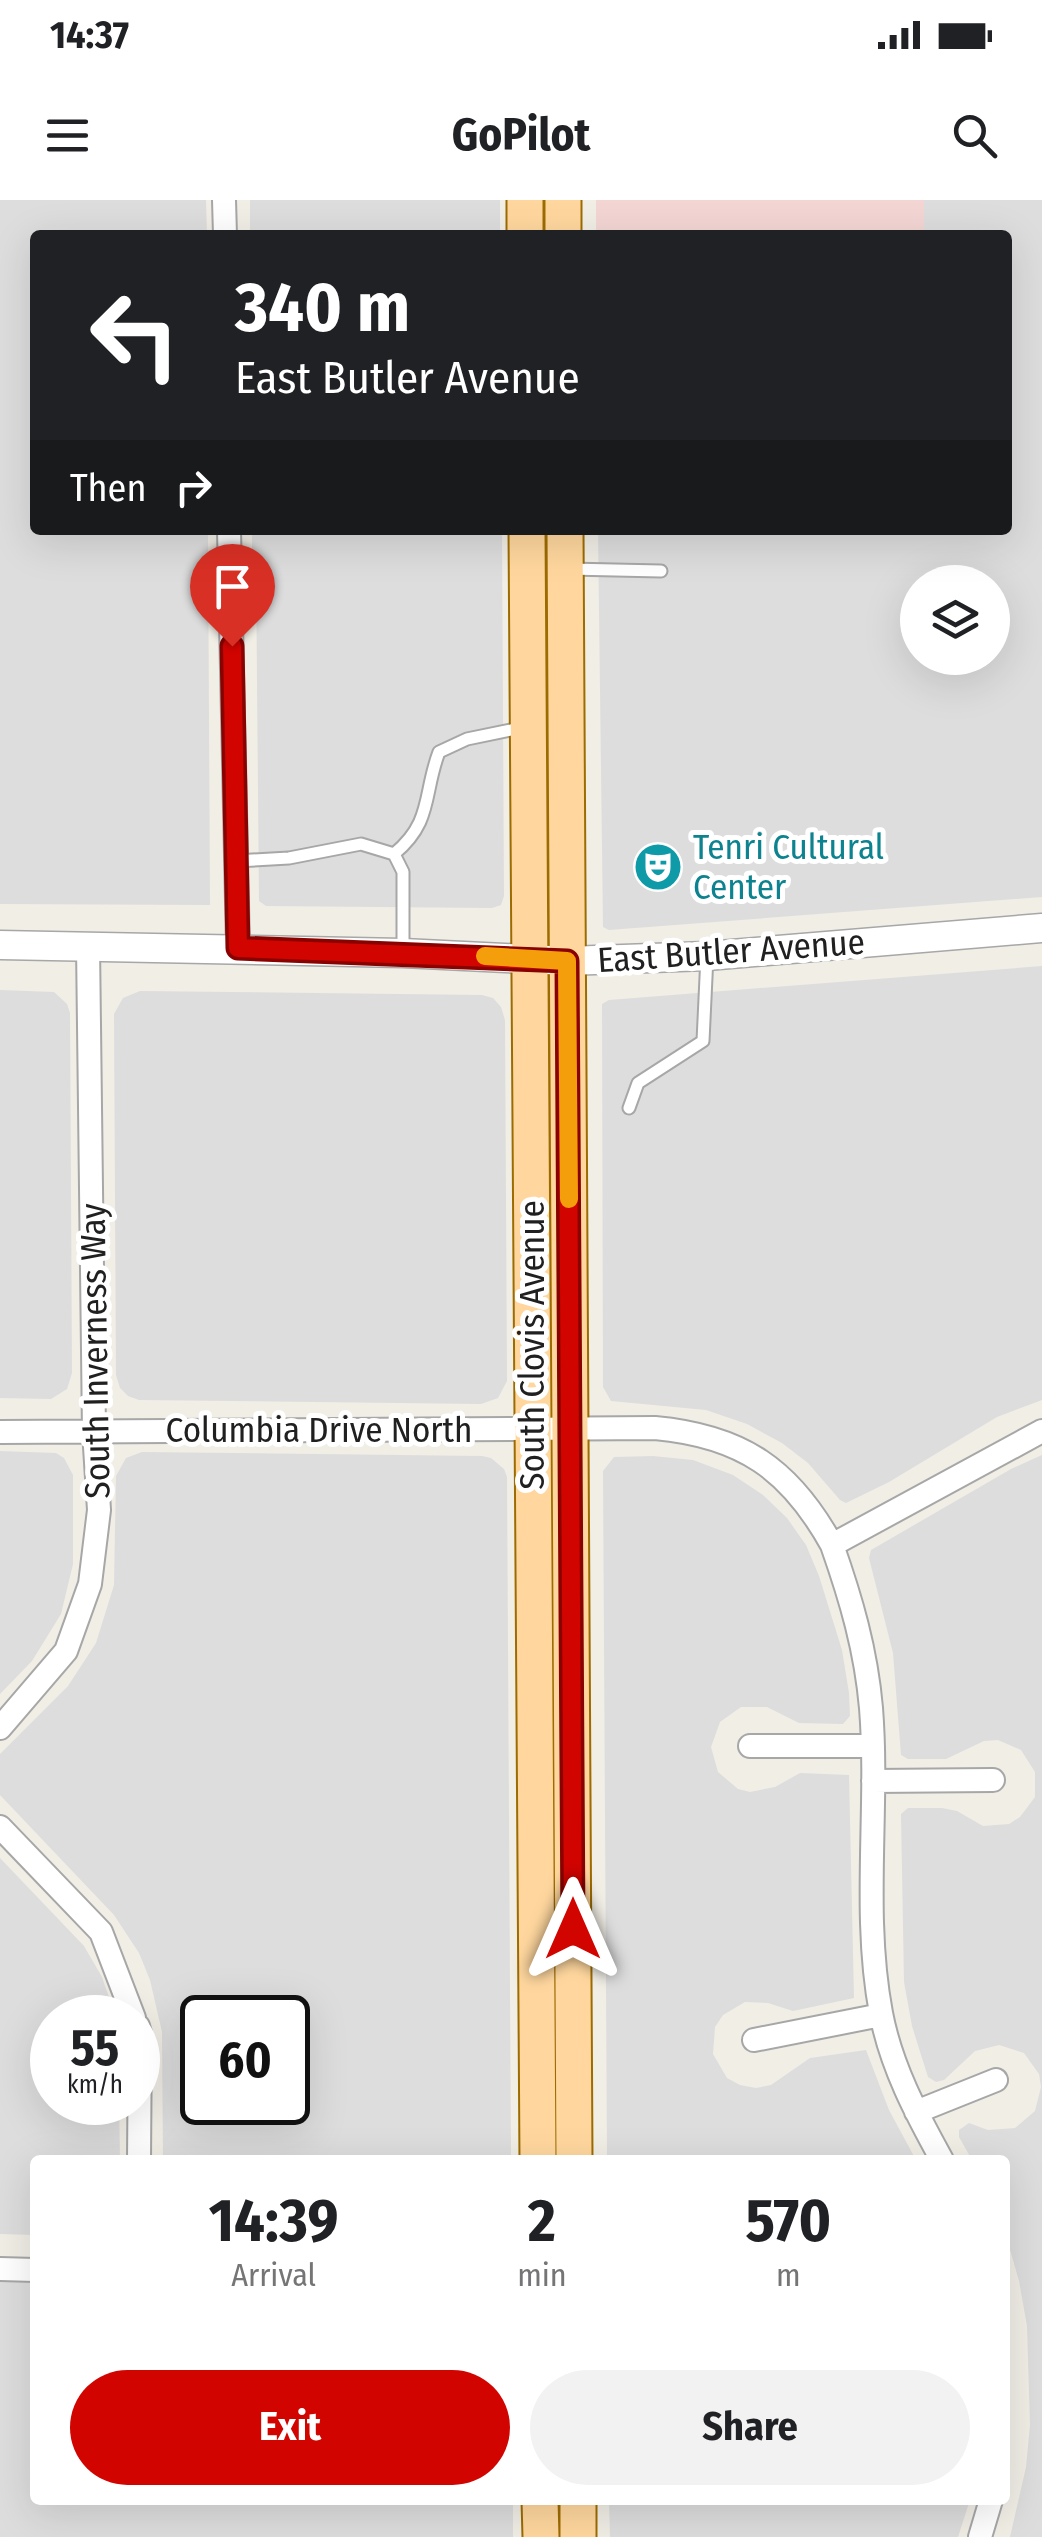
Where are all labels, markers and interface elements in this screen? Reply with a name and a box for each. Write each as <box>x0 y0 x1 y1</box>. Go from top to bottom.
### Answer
text: 14:37 <box>50 12 129 58</box>
icon: menu <box>40 108 95 163</box>
text: GoPilot <box>452 108 590 162</box>
icon: search <box>947 108 1002 163</box>
text: 340 m <box>235 266 410 350</box>
icon: left <box>70 270 200 400</box>
text: East Butler Avenue <box>235 351 580 405</box>
icon: right <box>166 460 221 515</box>
text: Then <box>70 465 146 511</box>
pin <box>190 544 275 647</box>
icon: arrive <box>205 559 260 614</box>
map controls <box>900 565 1010 675</box>
button: layers <box>900 565 1010 675</box>
place label: Tenri Cultural Center <box>693 826 884 908</box>
theatre icon: Tenri Cultural Center <box>632 841 684 893</box>
street label: East Butler Avenue <box>596 921 866 981</box>
street label: South Clovis Avenue <box>511 1200 553 1490</box>
street label: South Inverness Way <box>71 1203 119 1499</box>
street label: Columbia Drive North <box>166 1409 472 1451</box>
position arrow <box>521 1877 625 1981</box>
speed limit sign: 60 <box>180 1995 310 2125</box>
text: 55 <box>71 2018 119 2078</box>
text: km/h <box>67 2070 123 2100</box>
text: 14:39 <box>209 2185 338 2257</box>
text: 2 <box>528 2185 556 2257</box>
text: 570 <box>745 2185 831 2257</box>
text: Arrival <box>231 2256 316 2294</box>
text: min <box>517 2256 567 2294</box>
text: m <box>776 2256 801 2294</box>
button: Exit <box>70 2370 510 2485</box>
button: Share <box>530 2370 970 2485</box>

